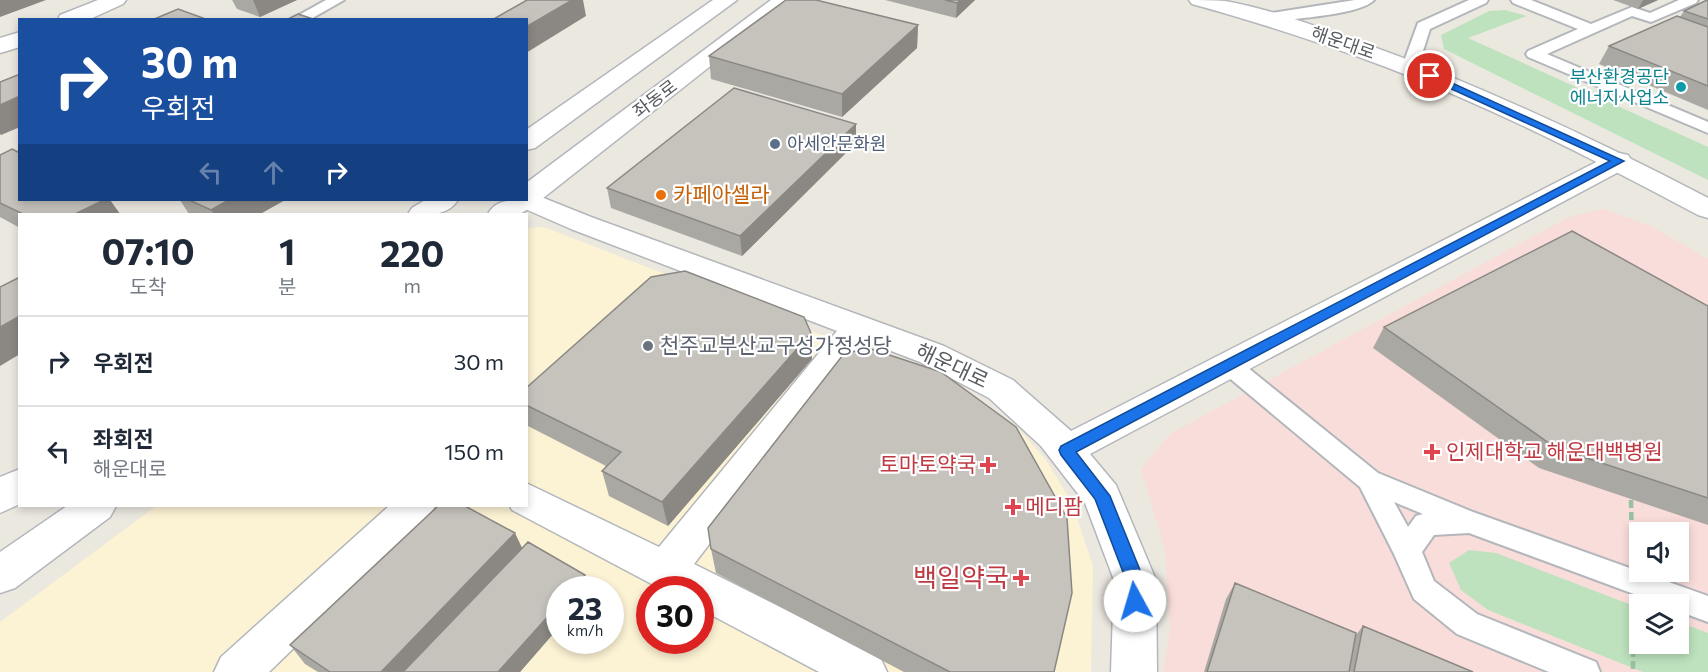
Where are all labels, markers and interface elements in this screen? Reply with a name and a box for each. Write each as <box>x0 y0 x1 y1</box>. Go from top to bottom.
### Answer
street label: 해운대로 <box>1308 21 1378 63</box>
text: 30 m <box>141 35 238 87</box>
icon: right <box>42 42 120 120</box>
pin <box>1404 50 1455 101</box>
icon: arrive <box>1413 59 1446 92</box>
place label: 부산환경공단 에너지사업소 <box>1570 65 1669 108</box>
street label: 좌동로 <box>628 74 681 122</box>
marker: 부산환경공단 에너지사업소 <box>1674 80 1688 94</box>
text: 우회전 <box>141 91 216 124</box>
place label: 아세안문화원 <box>787 132 886 154</box>
marker: 아세안문화원 <box>768 137 782 151</box>
icon: left <box>194 156 227 189</box>
icon: ahead <box>257 156 290 189</box>
icon: right <box>320 156 353 189</box>
place label: 카페아셀라 <box>673 181 770 206</box>
marker: 카페아셀라 <box>654 188 668 202</box>
text: 07:10 <box>101 228 195 272</box>
text: 1 <box>279 228 295 272</box>
text: 220 <box>380 230 445 274</box>
text: m <box>403 273 421 297</box>
text: 도착 <box>130 274 166 298</box>
text: 분 <box>278 274 296 298</box>
place label: 천주교부산교구성가정성당 <box>660 332 892 357</box>
street label: 해운대로 <box>912 337 993 392</box>
marker: 천주교부산교구성가정성당 <box>641 339 655 353</box>
icon: right <box>42 345 75 378</box>
text: 30 m <box>454 348 504 375</box>
text: 우회전 <box>93 349 154 376</box>
text: 좌회전 <box>93 425 154 452</box>
icon: left <box>42 435 75 468</box>
text: 150 m <box>444 438 504 465</box>
place label: 인제대학교 해운대백병원 <box>1446 438 1663 463</box>
marker: 인제대학교 해운대백병원 <box>1423 443 1441 461</box>
place label: 토마토약국 <box>879 451 976 476</box>
text: 해운대로 <box>93 456 167 480</box>
marker: 토마토약국 <box>981 458 995 472</box>
place label: 메디팜 <box>1025 493 1083 518</box>
marker: 메디팜 <box>1006 500 1020 514</box>
map controls <box>1629 522 1689 654</box>
button: sound <box>1629 522 1689 582</box>
place label: 백일약국 <box>913 561 1009 592</box>
position arrow <box>1103 569 1167 633</box>
marker: 백일약국 <box>1014 571 1028 585</box>
speed limit sign: 30 <box>636 576 714 654</box>
text: 23 <box>568 589 602 626</box>
button: layers <box>1629 594 1689 654</box>
text: km/h <box>567 621 603 639</box>

